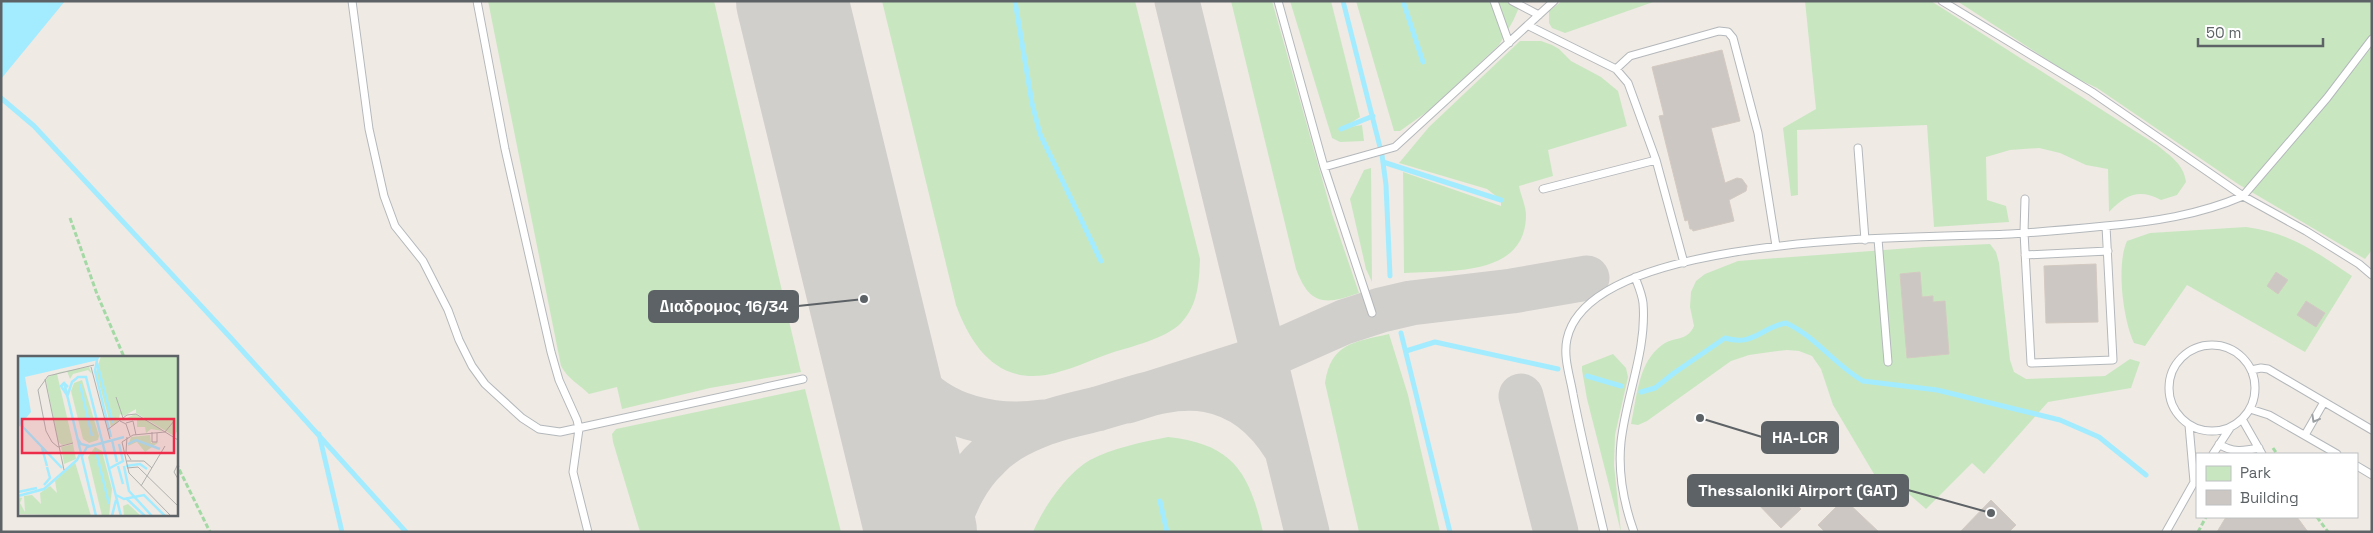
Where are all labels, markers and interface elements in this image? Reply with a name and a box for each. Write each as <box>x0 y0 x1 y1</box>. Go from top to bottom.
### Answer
scale bar <box>2198 15 2323 47</box>
text: 50 m <box>2206 23 2241 42</box>
callout: Διαδρομος 16/34 <box>649 291 798 322</box>
text: Διαδρομος 16/34 <box>660 296 788 317</box>
inset map <box>18 356 178 516</box>
one-way arrow <box>2311 413 2321 422</box>
callout: HA-LCR <box>1762 422 1838 453</box>
text: HA-LCR <box>1772 427 1828 448</box>
legend <box>2196 453 2358 518</box>
text: Park <box>2240 463 2271 482</box>
callout: Thessaloniki Airport (GAT) <box>1688 475 1908 506</box>
text: Thessaloniki Airport (GAT) <box>1698 480 1898 501</box>
text: Building <box>2240 488 2299 507</box>

